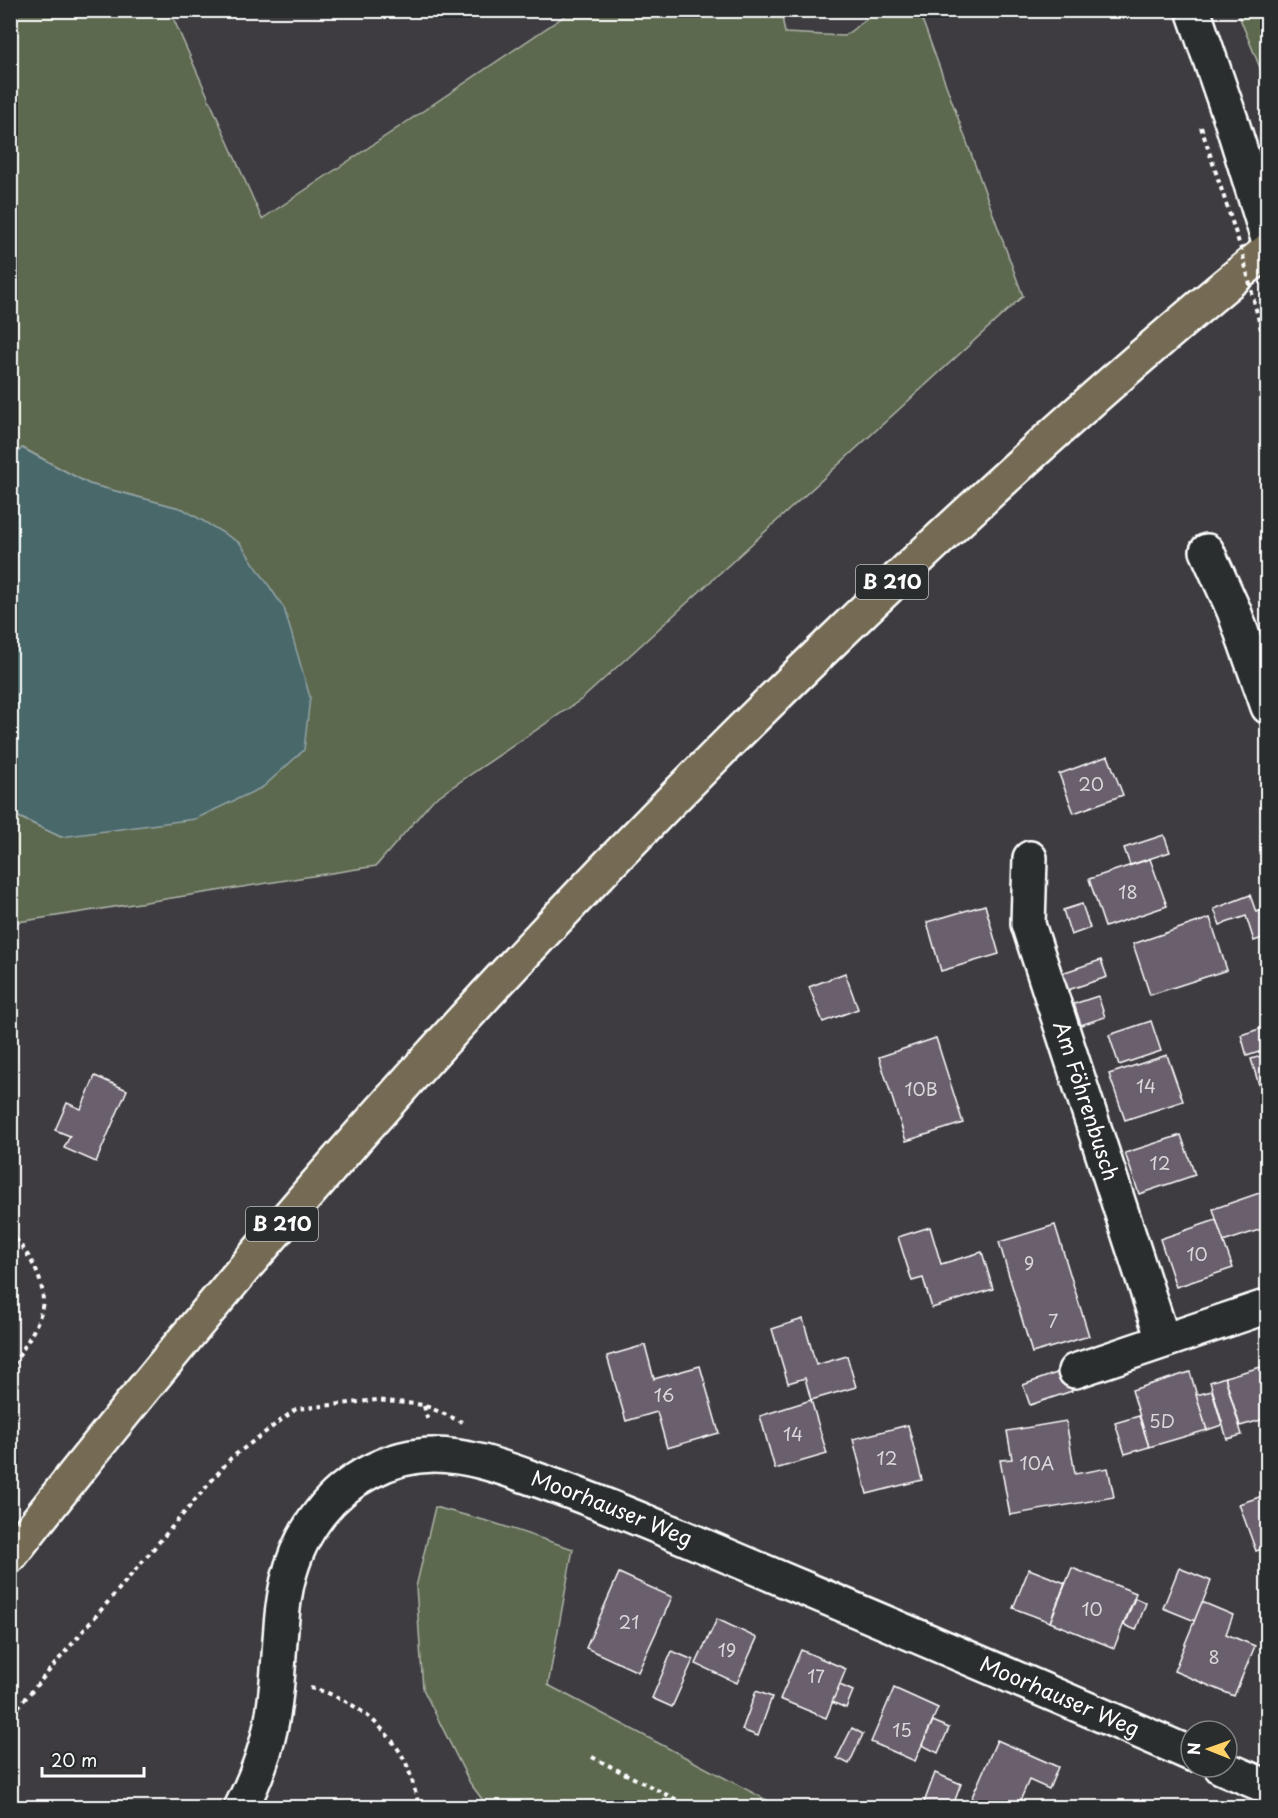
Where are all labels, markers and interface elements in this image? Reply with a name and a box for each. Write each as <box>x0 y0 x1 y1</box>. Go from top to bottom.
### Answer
road number: B 210 <box>856 565 928 599</box>
house number: 20 <box>1078 770 1104 797</box>
house number: 18 <box>1118 878 1138 905</box>
street label: Am Föhrenbusch <box>1046 1016 1128 1184</box>
house number: 14 <box>1136 1072 1156 1099</box>
house number: 10B <box>904 1075 938 1102</box>
house number: 12 <box>1150 1149 1170 1176</box>
road number: B 210 <box>246 1207 318 1241</box>
house number: 10 <box>1186 1240 1208 1267</box>
house number: 9 <box>1024 1249 1034 1276</box>
house number: 7 <box>1048 1307 1058 1334</box>
house number: 16 <box>654 1381 674 1408</box>
house number: 5D <box>1149 1407 1175 1434</box>
house number: 14 <box>783 1420 803 1447</box>
house number: 12 <box>877 1444 897 1471</box>
house number: 10A <box>1020 1449 1054 1476</box>
street label: Moorhauser Weg <box>527 1461 698 1553</box>
house number: 10 <box>1081 1595 1103 1622</box>
house number: 21 <box>619 1608 639 1635</box>
house number: 19 <box>718 1636 736 1663</box>
house number: 8 <box>1208 1643 1220 1670</box>
street label: Moorhauser Weg <box>975 1647 1145 1744</box>
house number: 17 <box>807 1662 825 1689</box>
house number: 15 <box>892 1716 912 1743</box>
north arrow <box>1179 1719 1239 1779</box>
scale bar <box>42 1740 144 1778</box>
text: N <box>1181 1742 1205 1755</box>
text: 20 m <box>51 1746 97 1773</box>

